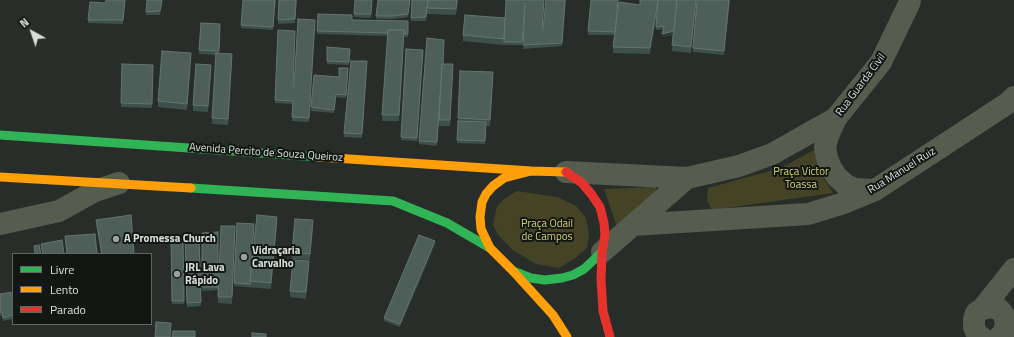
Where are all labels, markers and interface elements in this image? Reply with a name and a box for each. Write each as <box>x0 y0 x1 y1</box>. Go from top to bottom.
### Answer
north arrow <box>12 12 52 52</box>
text: N <box>16 14 32 31</box>
street label: Rua Guarda Civil <box>833 51 889 119</box>
street label: Avenida Percito de Souza Queiroz <box>189 141 343 165</box>
street label: Rua Manuel Ruiz <box>866 145 938 197</box>
park label: Praça Victor Toassa <box>773 165 829 191</box>
park label: Praça Odail de Campos <box>521 217 573 243</box>
place label: A Promessa Church <box>124 232 216 246</box>
marker: A Promessa Church <box>111 234 121 244</box>
place label: Vidraçaria Carvalho <box>252 244 300 270</box>
marker: Vidraçaria Carvalho <box>239 252 249 262</box>
legend <box>12 253 152 325</box>
text: Livre <box>50 260 74 279</box>
place label: JRL Lava Rápido <box>185 261 225 287</box>
marker: JRL Lava Rápido <box>172 269 182 279</box>
text: Lento <box>50 280 79 299</box>
text: Parado <box>50 300 86 319</box>

